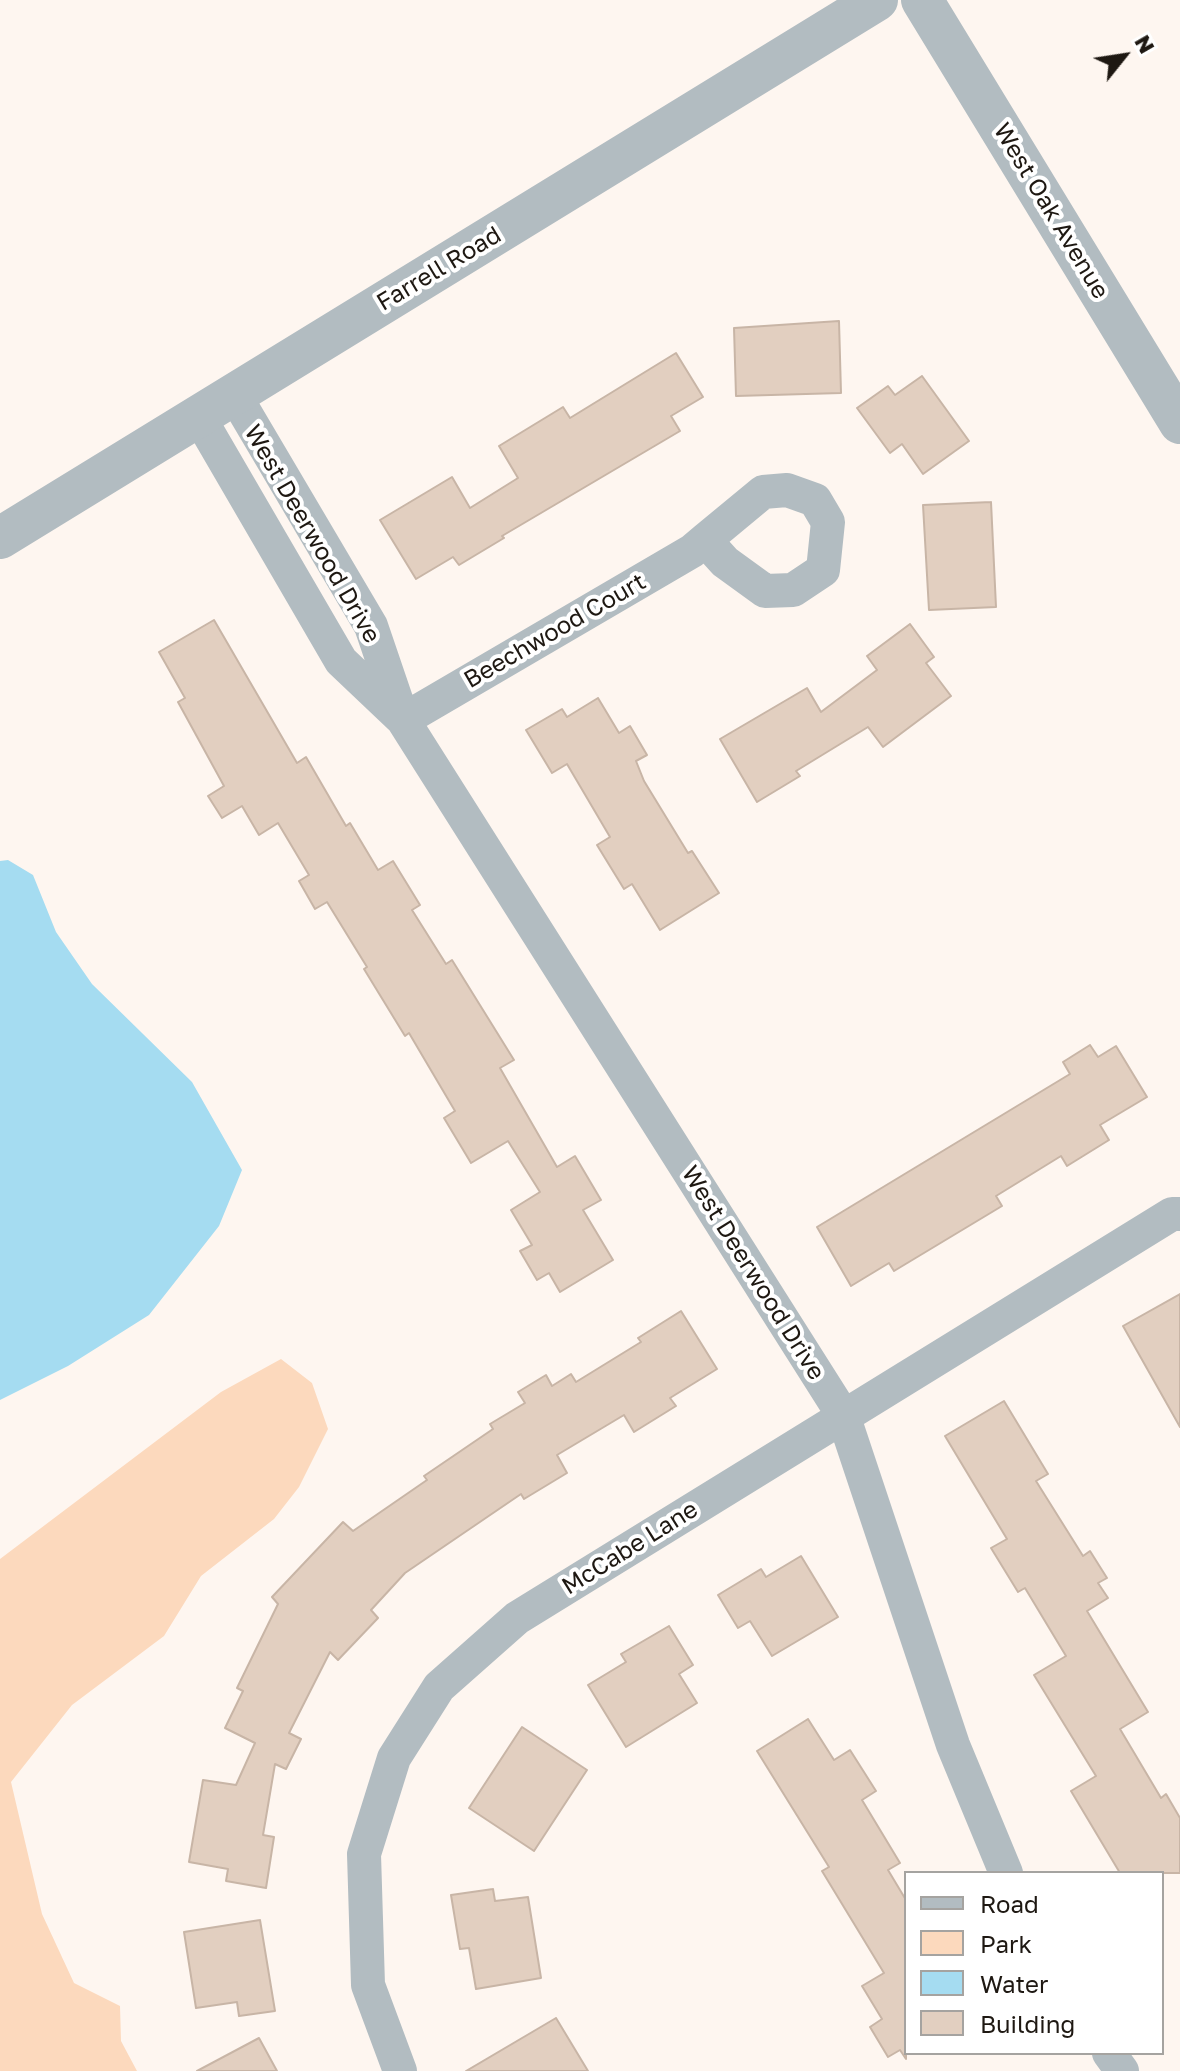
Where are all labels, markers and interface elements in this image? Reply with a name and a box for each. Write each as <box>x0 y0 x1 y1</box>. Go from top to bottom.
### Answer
north arrow <box>1084 16 1164 96</box>
text: N <box>1129 30 1161 58</box>
street label: West Oak Avenue <box>987 118 1115 304</box>
street label: Farrell Road <box>372 221 506 317</box>
street label: West Deerwood Drive <box>238 420 386 648</box>
street label: Beechwood Court <box>459 567 651 695</box>
street label: West Deerwood Drive <box>675 1161 831 1385</box>
street label: McCabe Lane <box>557 1495 703 1601</box>
legend <box>904 1871 1164 2055</box>
text: Road <box>980 1889 1039 1918</box>
text: Park <box>980 1929 1032 1958</box>
text: Water <box>980 1969 1048 1998</box>
text: Building <box>980 2009 1075 2038</box>

